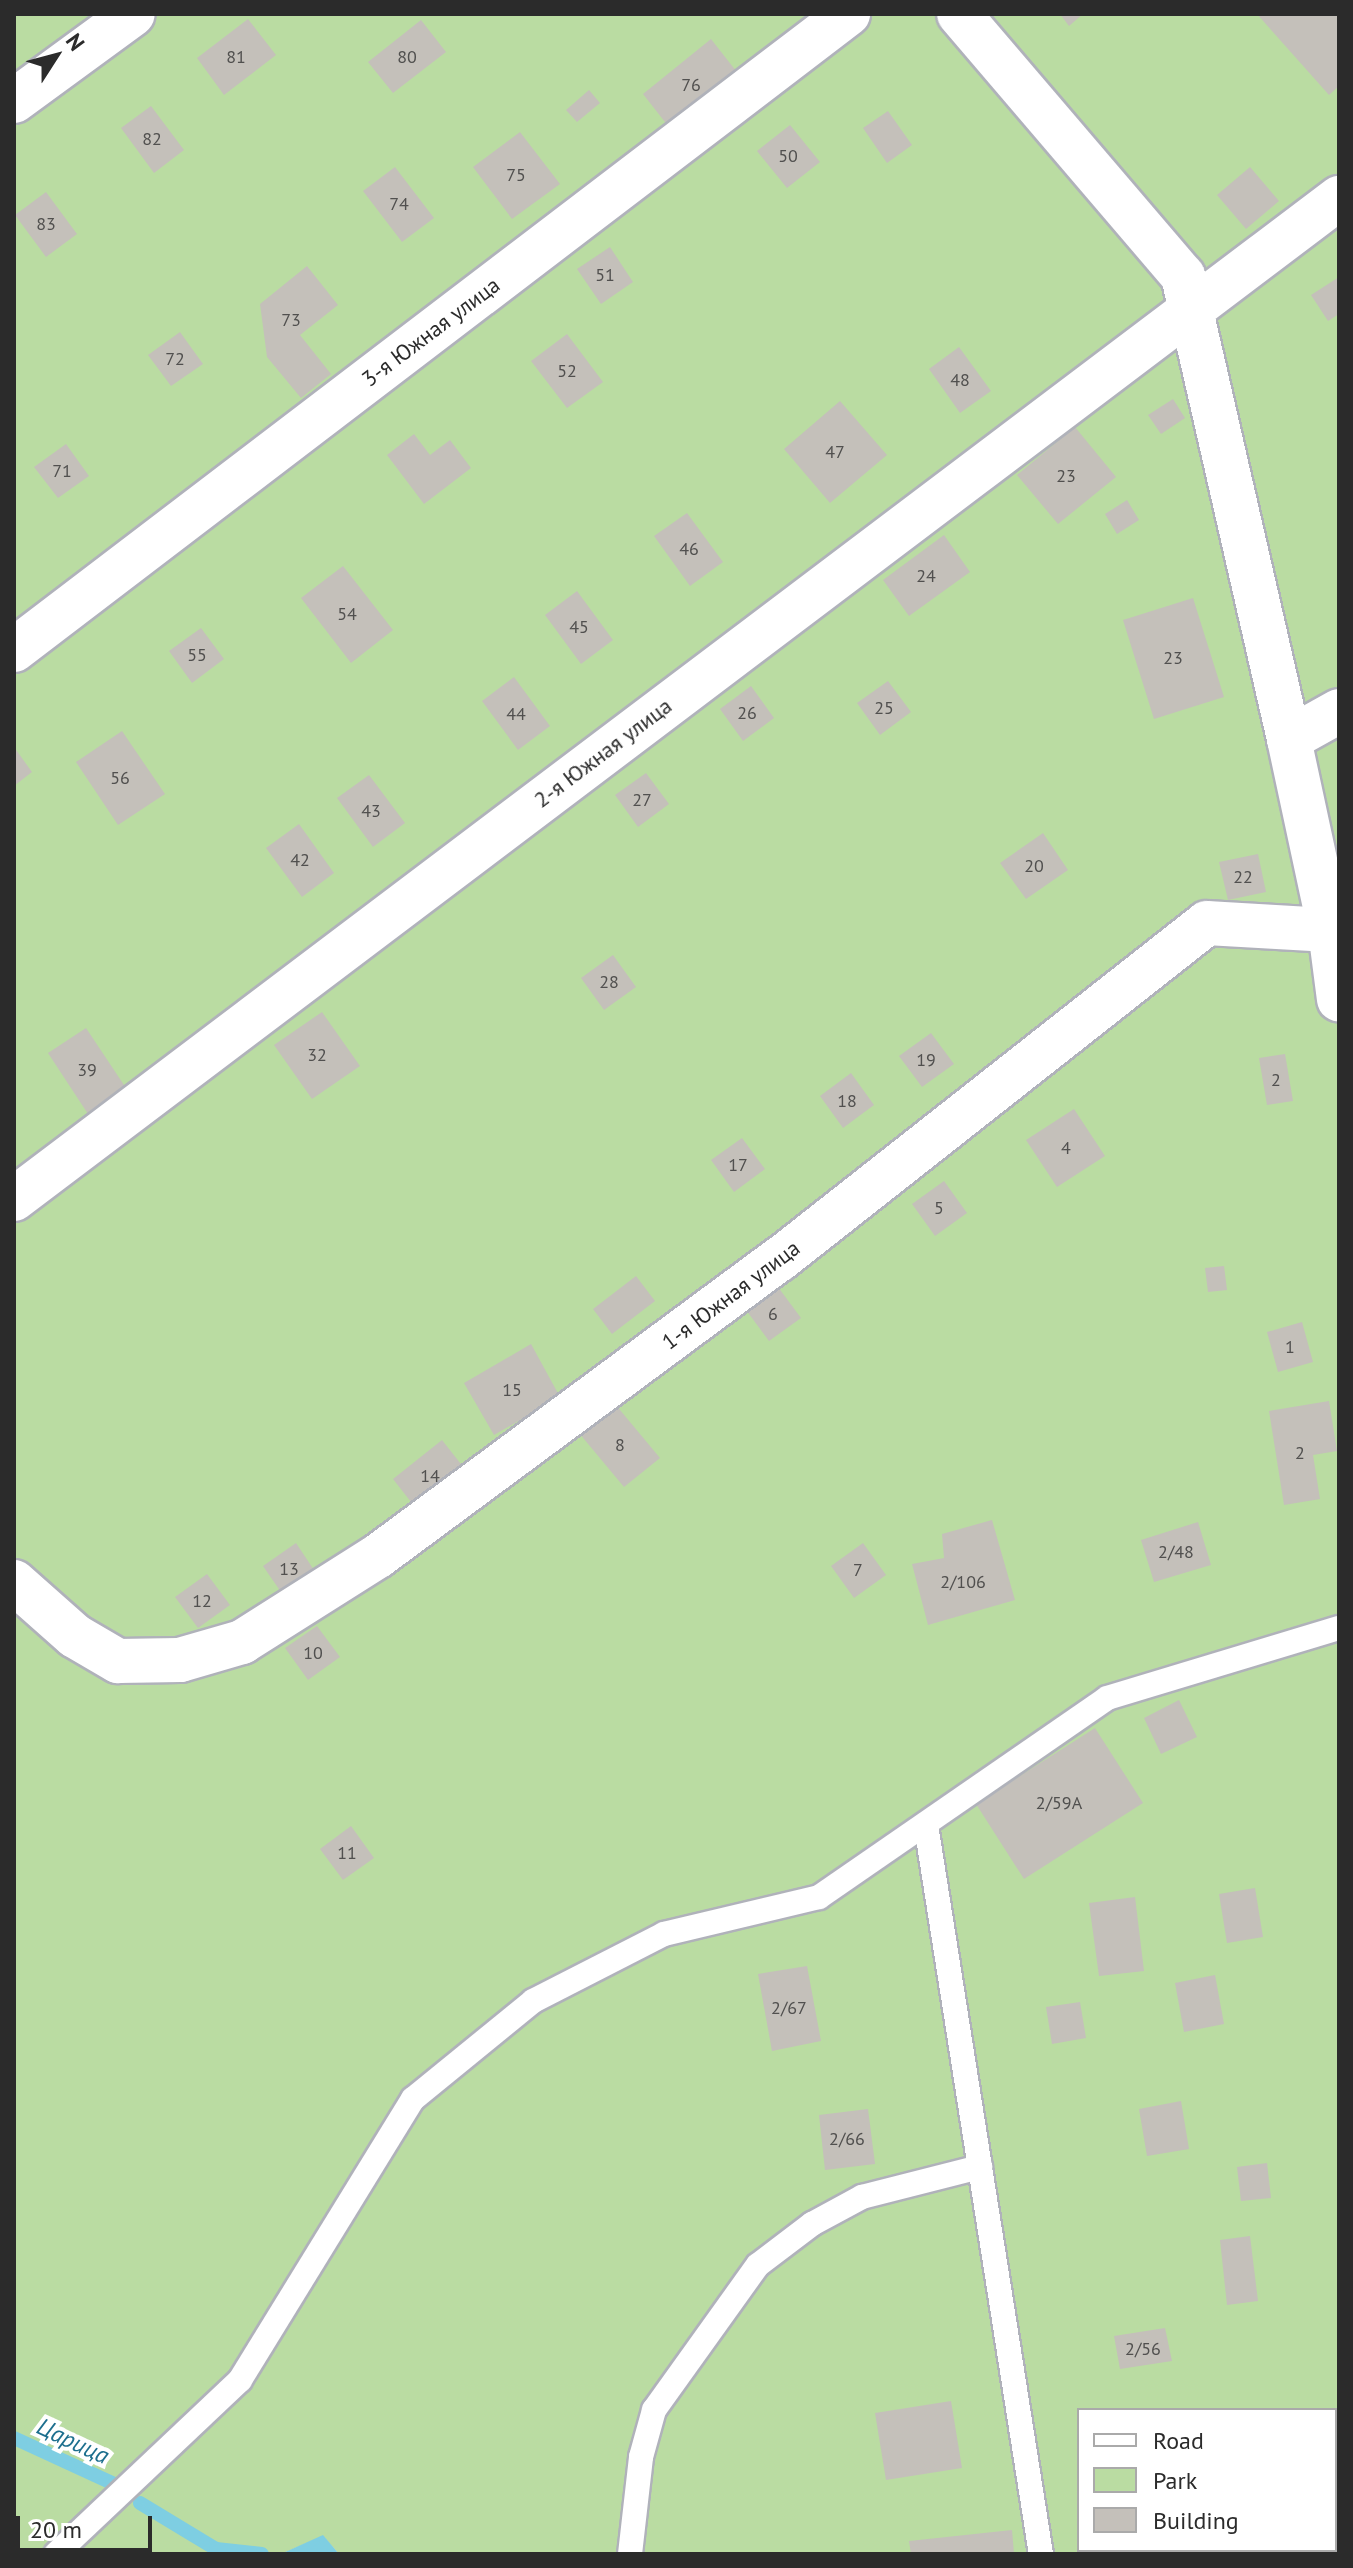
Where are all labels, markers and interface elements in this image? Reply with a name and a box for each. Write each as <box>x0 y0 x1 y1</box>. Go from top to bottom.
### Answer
north arrow <box>16 16 96 96</box>
text: N <box>60 28 91 56</box>
house number: 81 <box>226 46 246 68</box>
house number: 80 <box>397 46 417 68</box>
house number: 76 <box>681 74 701 96</box>
house number: 82 <box>142 128 162 150</box>
house number: 50 <box>778 145 798 167</box>
house number: 75 <box>506 164 526 186</box>
house number: 74 <box>389 193 409 215</box>
house number: 83 <box>36 213 56 235</box>
house number: 51 <box>595 264 615 286</box>
street label: 3-я Южная улица <box>357 272 505 392</box>
house number: 73 <box>281 309 301 331</box>
house number: 72 <box>165 348 185 370</box>
house number: 52 <box>557 360 577 382</box>
house number: 48 <box>950 369 970 391</box>
house number: 47 <box>825 441 845 463</box>
house number: 71 <box>52 460 72 482</box>
house number: 23 <box>1056 465 1076 487</box>
house number: 46 <box>679 538 699 560</box>
house number: 24 <box>916 565 936 587</box>
house number: 54 <box>337 603 357 625</box>
house number: 45 <box>569 616 589 638</box>
house number: 55 <box>187 644 207 666</box>
house number: 23 <box>1163 647 1183 669</box>
street label: 2-я Южная улица <box>529 693 677 813</box>
house number: 25 <box>874 697 894 719</box>
house number: 26 <box>737 702 757 724</box>
house number: 44 <box>506 703 526 725</box>
house number: 56 <box>110 767 130 789</box>
house number: 27 <box>632 789 652 811</box>
house number: 43 <box>361 800 381 822</box>
house number: 42 <box>290 849 310 871</box>
house number: 20 <box>1024 855 1044 877</box>
house number: 22 <box>1233 866 1253 888</box>
house number: 28 <box>599 971 619 993</box>
house number: 32 <box>307 1044 327 1066</box>
house number: 19 <box>916 1049 936 1071</box>
house number: 39 <box>77 1059 97 1081</box>
house number: 2 <box>1271 1069 1281 1091</box>
house number: 18 <box>837 1090 857 1112</box>
house number: 4 <box>1061 1137 1071 1159</box>
house number: 17 <box>728 1154 748 1176</box>
house number: 5 <box>934 1197 944 1219</box>
street label: 1-я Южная улица <box>657 1235 805 1355</box>
house number: 6 <box>768 1303 778 1325</box>
house number: 1 <box>1285 1336 1295 1358</box>
house number: 15 <box>502 1379 522 1401</box>
house number: 8 <box>615 1434 625 1456</box>
house number: 2 <box>1295 1442 1305 1464</box>
house number: 14 <box>420 1465 440 1487</box>
house number: 2/48 <box>1158 1541 1194 1563</box>
house number: 13 <box>279 1558 299 1580</box>
house number: 7 <box>853 1559 863 1581</box>
house number: 2/106 <box>940 1571 986 1593</box>
house number: 12 <box>192 1590 212 1612</box>
house number: 10 <box>303 1642 323 1664</box>
house number: 2/59А <box>1036 1792 1082 1814</box>
house number: 11 <box>337 1842 357 1864</box>
house number: 2/67 <box>771 1997 807 2019</box>
house number: 2/66 <box>829 2128 865 2150</box>
house number: 2/56 <box>1125 2338 1161 2360</box>
legend <box>1077 2408 1337 2552</box>
water label: Царица <box>32 2412 114 2470</box>
text: Road <box>1153 2425 1204 2456</box>
text: Park <box>1153 2465 1197 2496</box>
scale bar <box>20 2500 156 2550</box>
text: Building <box>1153 2505 1239 2536</box>
text: 20 m <box>30 2514 82 2545</box>

